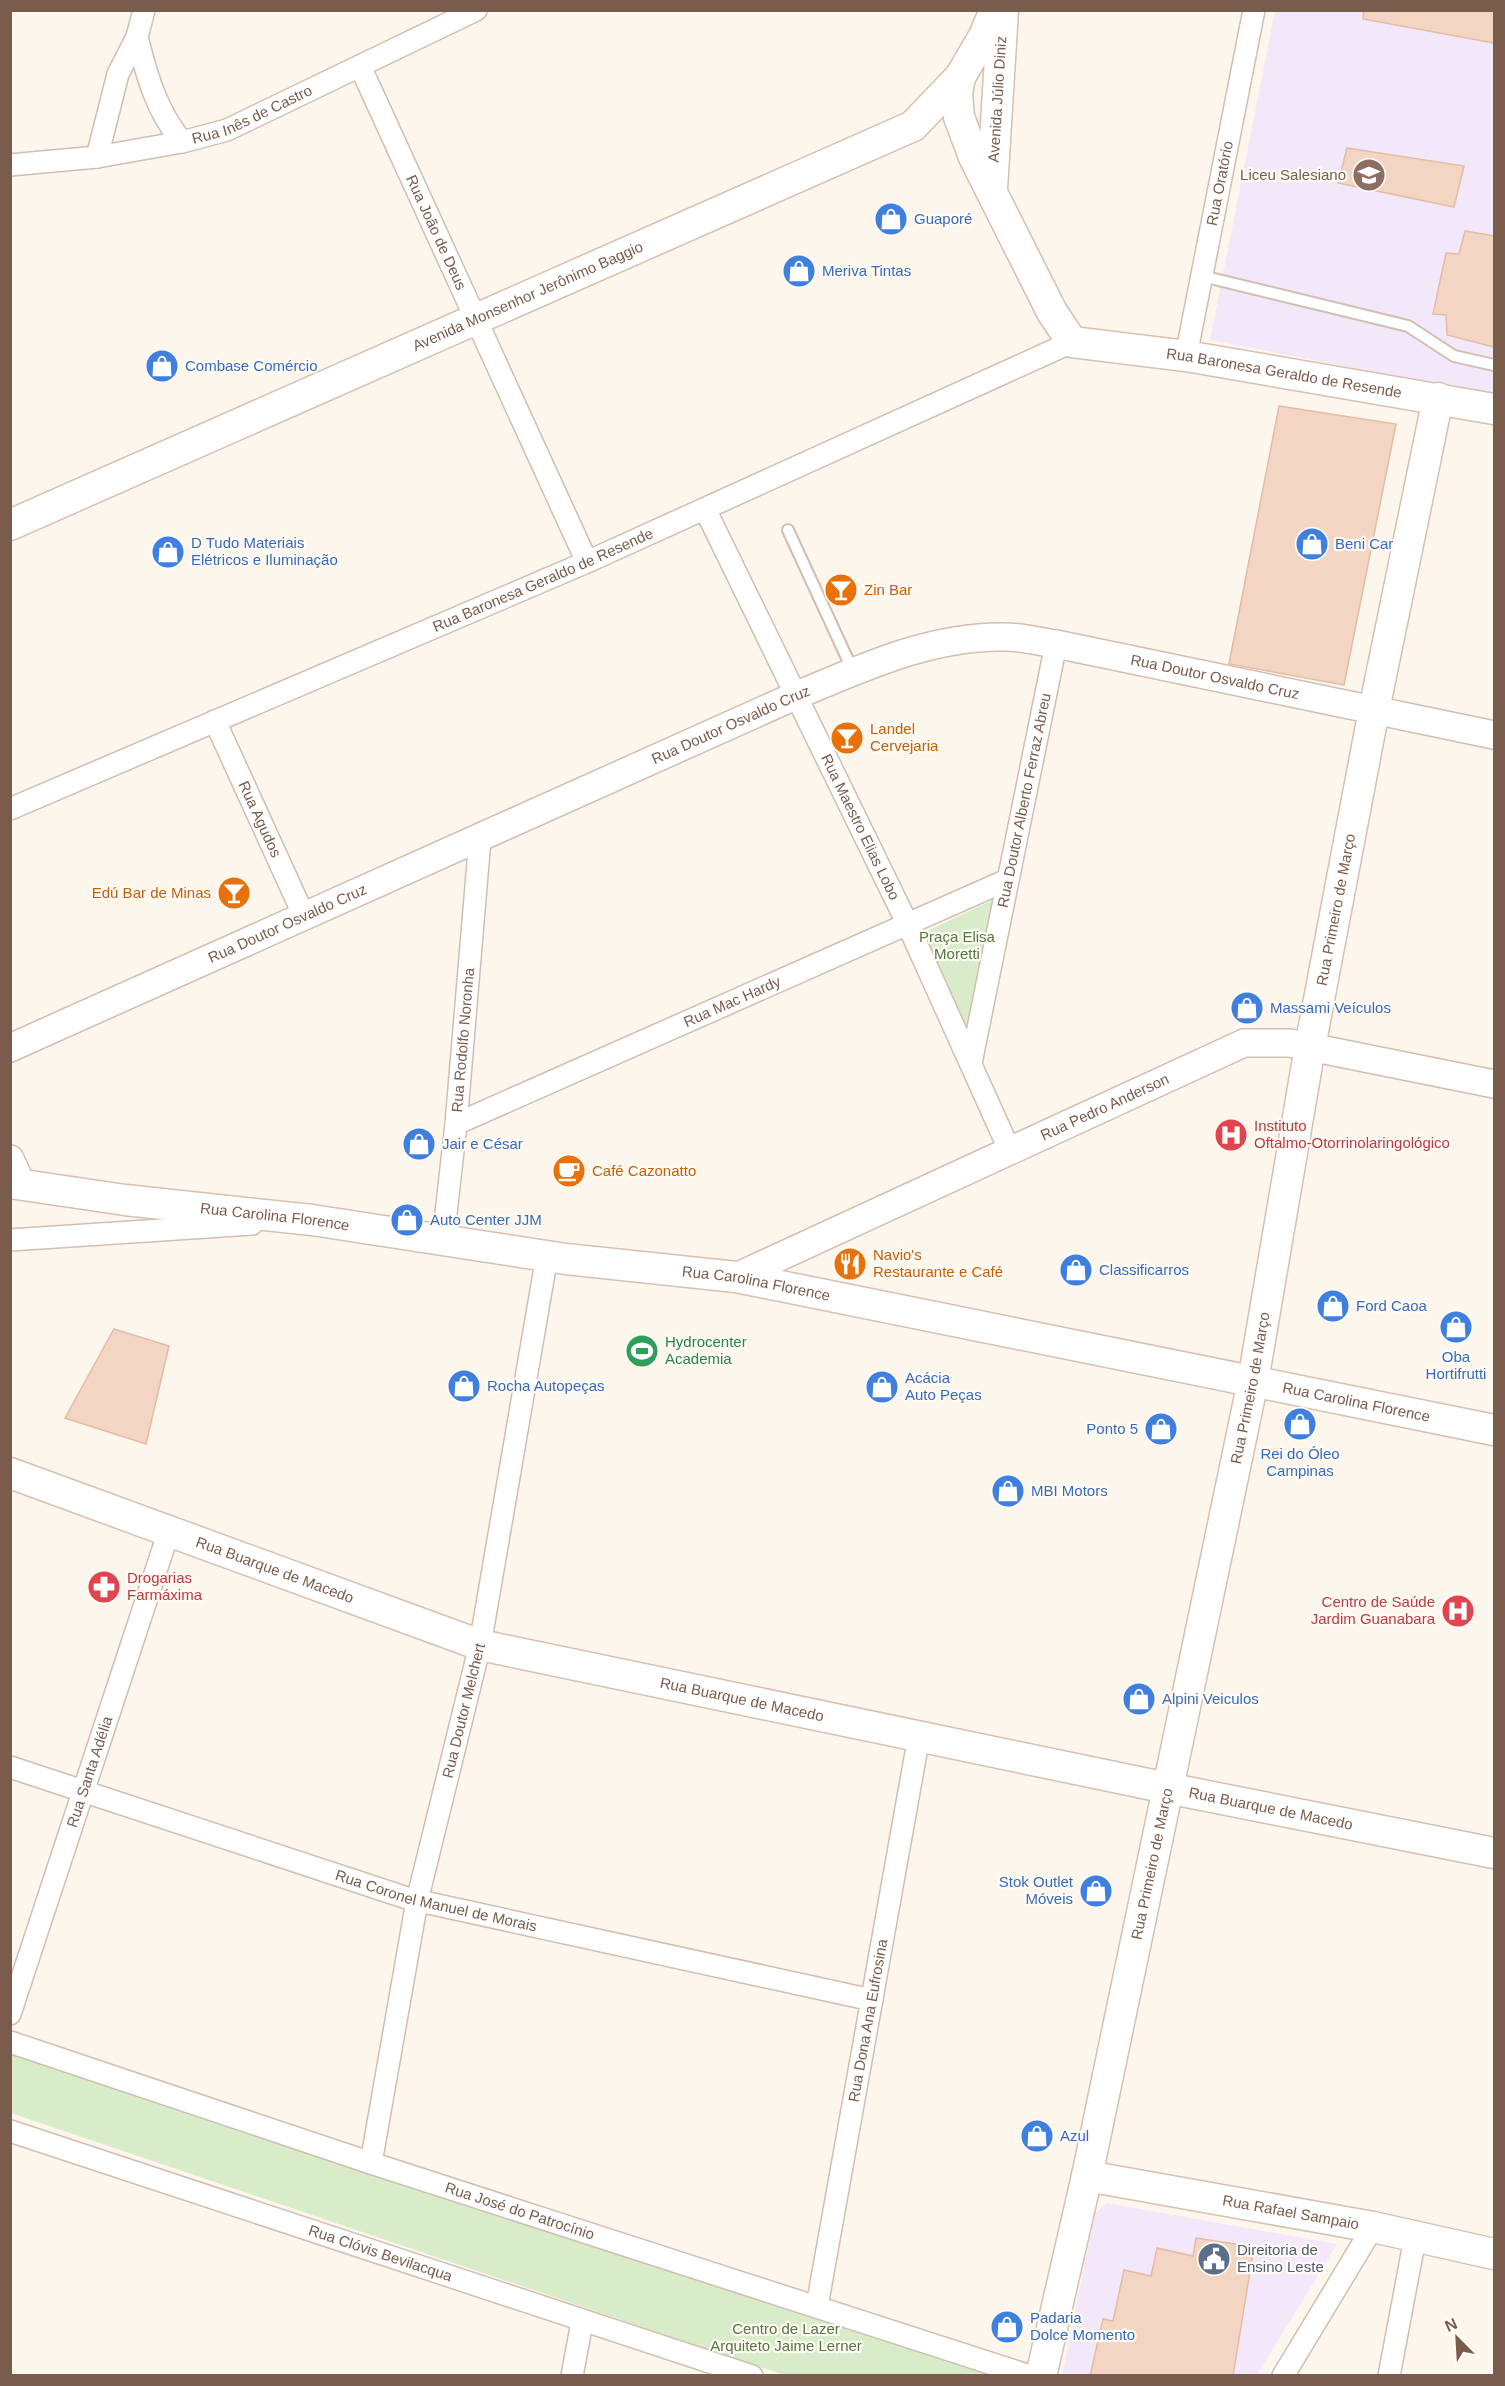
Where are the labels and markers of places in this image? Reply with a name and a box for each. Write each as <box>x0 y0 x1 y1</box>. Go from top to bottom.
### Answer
school or university icon: Liceu Salesiano <box>1351 157 1387 193</box>
place label: Liceu Salesiano <box>1240 166 1346 183</box>
shop icon: Guaporé <box>873 201 909 237</box>
place label: Guaporé <box>914 210 972 227</box>
shop icon: Meriva Tintas <box>781 253 817 289</box>
place label: Meriva Tintas <box>822 262 911 279</box>
shop icon: Combase Comércio <box>144 348 180 384</box>
place label: Combase Comércio <box>185 357 318 374</box>
shop icon: Beni Car <box>1294 526 1330 562</box>
shop icon: D Tudo Materiais Elétricos e Iluminação <box>150 534 186 570</box>
place label: D Tudo Materiais Elétricos e Iluminação <box>191 534 338 568</box>
place label: Beni Car <box>1335 535 1393 552</box>
bar icon: Zin Bar <box>823 572 859 608</box>
place label: Zin Bar <box>864 581 912 598</box>
bar icon: Landel Cervejaria <box>829 720 865 756</box>
place label: Landel Cervejaria <box>870 720 939 754</box>
bar icon: Edú Bar de Minas <box>216 875 252 911</box>
place label: Edú Bar de Minas <box>92 884 211 901</box>
shop icon: Massami Veículos <box>1229 990 1265 1026</box>
place label: Massami Veículos <box>1270 999 1391 1016</box>
hospital icon: Instituto Oftalmo-Otorrinolaringológico <box>1213 1117 1249 1153</box>
place label: Instituto Oftalmo-Otorrinolaringológico <box>1254 1117 1450 1151</box>
shop icon: Jair e César <box>401 1126 437 1162</box>
place label: Jair e César <box>442 1135 523 1152</box>
cafe icon: Café Cazonatto <box>551 1153 587 1189</box>
place label: Café Cazonatto <box>592 1162 696 1179</box>
shop icon: Auto Center JJM <box>389 1202 425 1238</box>
place label: Auto Center JJM <box>430 1211 542 1228</box>
restaurant icon: Navio's Restaurante e Café <box>832 1246 868 1282</box>
place label: Navio's Restaurante e Café <box>873 1246 1003 1280</box>
shop icon: Classificarros <box>1058 1252 1094 1288</box>
place label: Classificarros <box>1099 1261 1189 1278</box>
shop icon: Ford Caoa <box>1315 1288 1351 1324</box>
place label: Ford Caoa <box>1356 1297 1428 1314</box>
shop icon: Oba Hortifrutti <box>1438 1309 1474 1345</box>
sports icon: Hydrocenter Academia <box>624 1333 660 1369</box>
place label: Hydrocenter Academia <box>665 1333 747 1367</box>
place label: Oba Hortifrutti <box>1426 1348 1486 1382</box>
shop icon: Rocha Autopeças <box>446 1368 482 1404</box>
shop icon: Acácia Auto Peças <box>864 1369 900 1405</box>
place label: Acácia Auto Peças <box>905 1369 982 1403</box>
place label: Rocha Autopeças <box>487 1377 605 1394</box>
shop icon: Rei do Óleo Campinas <box>1282 1406 1318 1442</box>
shop icon: Ponto 5 <box>1143 1411 1179 1447</box>
place label: Ponto 5 <box>1086 1420 1138 1437</box>
place label: Rei do Óleo Campinas <box>1260 1445 1340 1479</box>
shop icon: MBI Motors <box>990 1473 1026 1509</box>
place label: MBI Motors <box>1031 1482 1108 1499</box>
pharmacy icon: Drogarias Farmáxima <box>86 1569 122 1605</box>
place label: Drogarias Farmáxima <box>127 1569 203 1603</box>
place label: Centro de Saúde Jardim Guanabara <box>1311 1593 1436 1627</box>
hospital icon: Centro de Saúde Jardim Guanabara <box>1440 1593 1476 1629</box>
shop icon: Alpini Veiculos <box>1121 1681 1157 1717</box>
place label: Alpini Veiculos <box>1162 1690 1259 1707</box>
place label: Stok Outlet Móveis <box>999 1873 1074 1907</box>
shop icon: Stok Outlet Móveis <box>1078 1873 1114 1909</box>
shop icon: Azul <box>1019 2118 1055 2154</box>
place label: Azul <box>1060 2127 1089 2144</box>
public building icon: Direitoria de Ensino Leste <box>1196 2241 1232 2277</box>
place label: Direitoria de Ensino Leste <box>1237 2241 1324 2275</box>
shop icon: Padaria Dolce Momento <box>989 2309 1025 2345</box>
place label: Padaria Dolce Momento <box>1030 2309 1135 2343</box>

